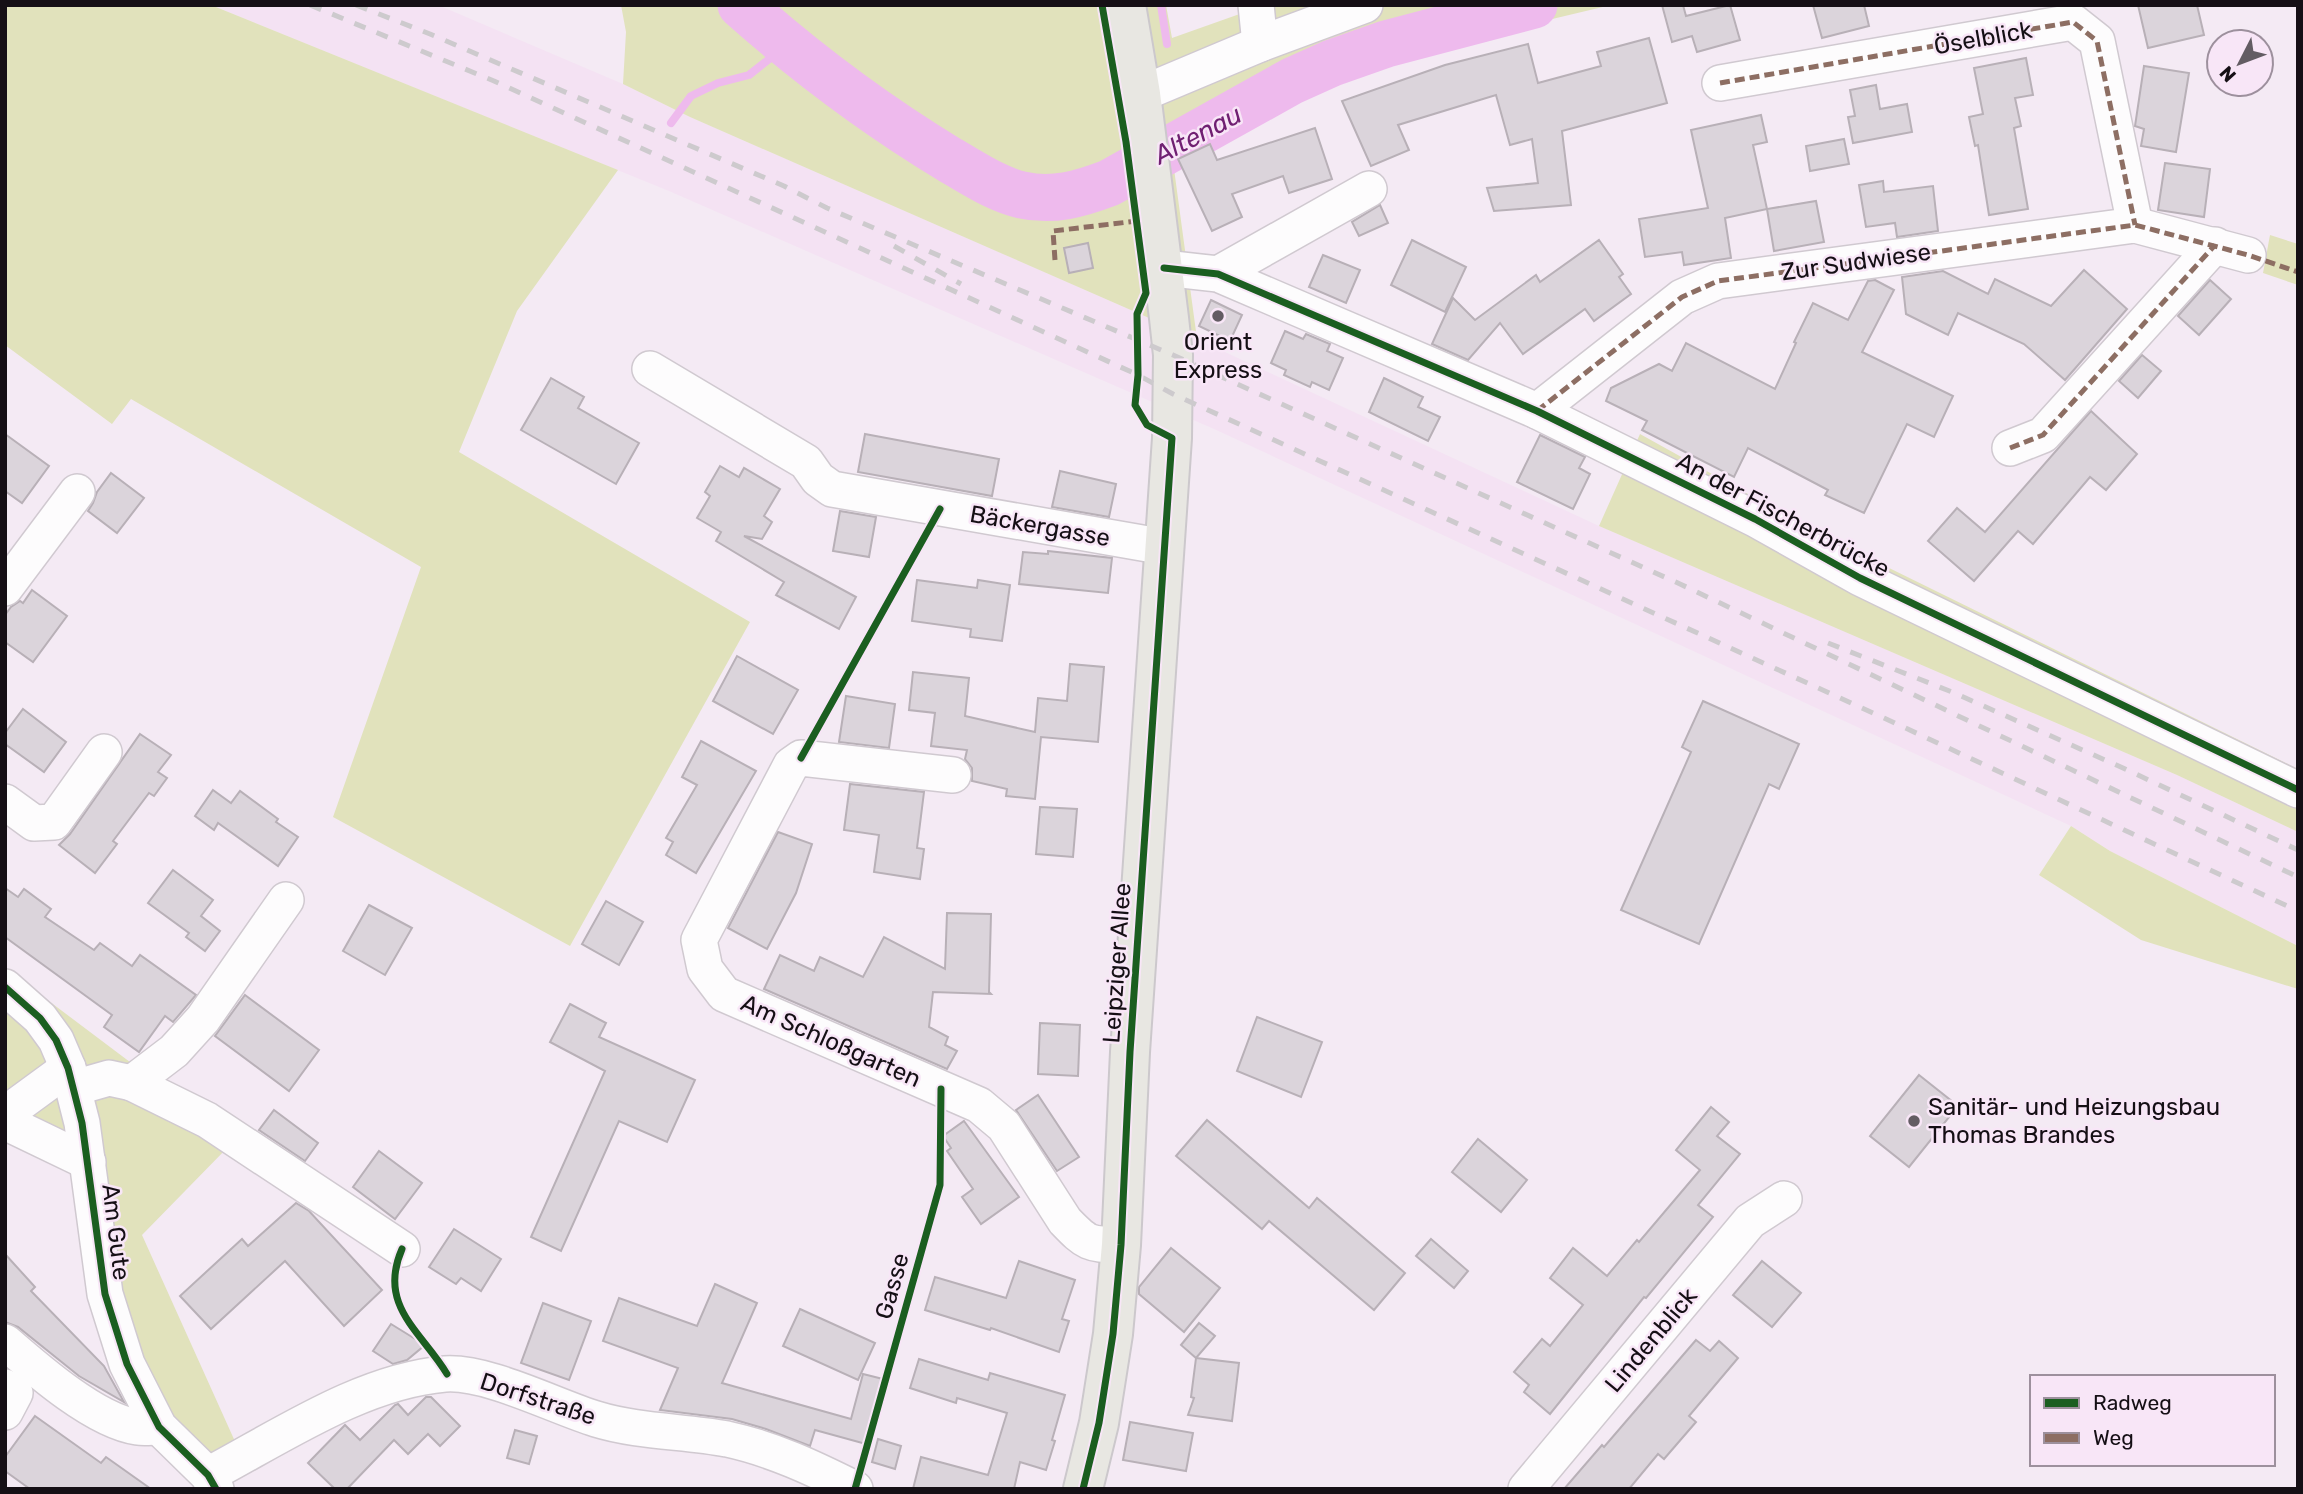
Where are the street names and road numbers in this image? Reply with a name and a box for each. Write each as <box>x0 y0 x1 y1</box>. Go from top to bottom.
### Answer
street label: Öselblick <box>1932 15 2035 60</box>
street label: Zur Sudwiese <box>1779 238 1933 286</box>
street label: An der Fischerbrücke <box>1672 447 1894 583</box>
street label: Bäckergasse <box>968 500 1112 552</box>
street label: Leipziger Allee <box>1097 882 1137 1044</box>
street label: Am Schloßgarten <box>737 989 925 1093</box>
street label: Am Gute <box>96 1182 136 1282</box>
street label: Gasse <box>869 1250 915 1322</box>
street label: Lindenblick <box>1599 1282 1703 1398</box>
street label: Dorfstraße <box>477 1367 599 1431</box>

